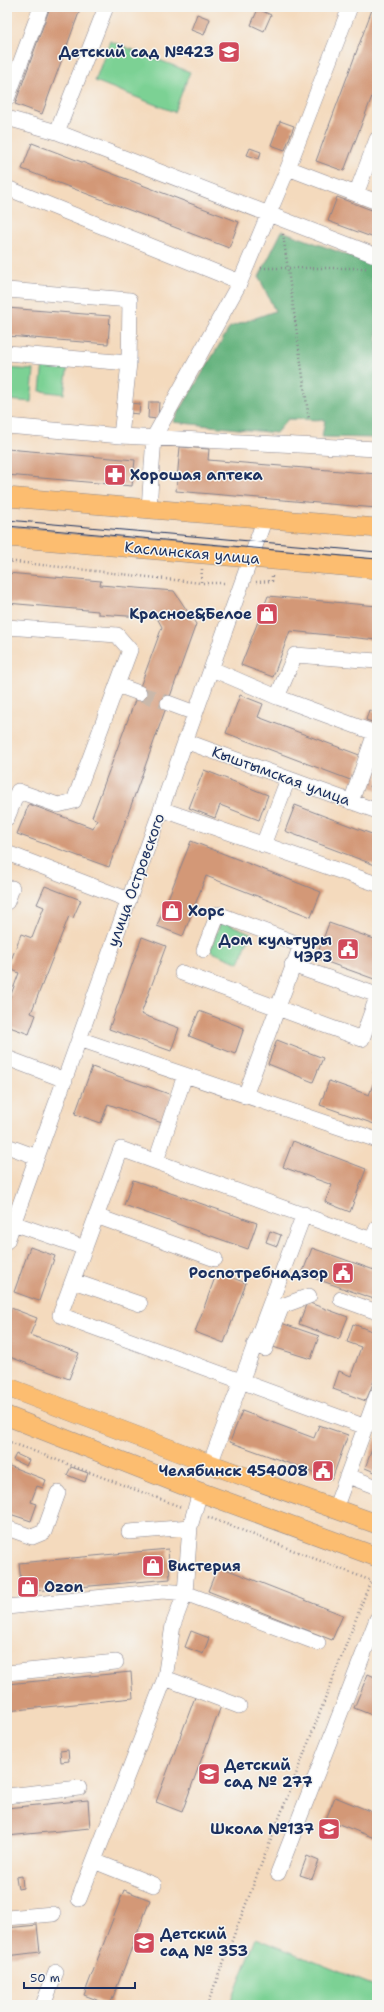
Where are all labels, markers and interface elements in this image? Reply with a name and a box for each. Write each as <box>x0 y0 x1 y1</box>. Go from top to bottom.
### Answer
school or university icon: Детский сад №423 <box>216 39 242 65</box>
place label: Детский сад №423 <box>59 42 214 62</box>
pharmacy icon: Хорошая аптека <box>102 462 128 488</box>
place label: Хорошая аптека <box>130 465 264 485</box>
street label: Каслинская улица <box>123 537 261 569</box>
shop icon: Красное&Белое <box>254 601 280 627</box>
place label: Красное&Белое <box>129 604 252 624</box>
street label: Кыштымская улица <box>209 742 354 811</box>
street label: улица Островского <box>103 811 169 949</box>
shop icon: Хорс <box>159 898 185 924</box>
place label: Хорс <box>188 901 225 921</box>
place label: Дом культуры ЧЭРЗ <box>219 930 332 967</box>
public building icon: Дом культуры ЧЭРЗ <box>335 936 361 962</box>
public building icon: Роспотребнадзор <box>330 1260 356 1286</box>
place label: Роспотребнадзор <box>189 1263 328 1283</box>
public building icon: Челябинск 454008 <box>310 1458 336 1484</box>
place label: Челябинск 454008 <box>158 1461 308 1481</box>
shop icon: Вистерия <box>140 1553 166 1579</box>
place label: Вистерия <box>168 1556 241 1576</box>
shop icon: Ozon <box>15 1574 41 1600</box>
place label: Ozon <box>44 1577 84 1597</box>
place label: Детский сад № 277 <box>224 1755 313 1792</box>
school or university icon: Детский сад № 277 <box>196 1761 222 1787</box>
school or university icon: Школа №137 <box>316 1816 342 1842</box>
place label: Школа №137 <box>210 1819 314 1839</box>
place label: Детский сад № 353 <box>160 1924 248 1961</box>
school or university icon: Детский сад № 353 <box>131 1930 157 1956</box>
scale bar <box>24 1964 135 1990</box>
text: 50 m <box>30 1970 60 1986</box>

